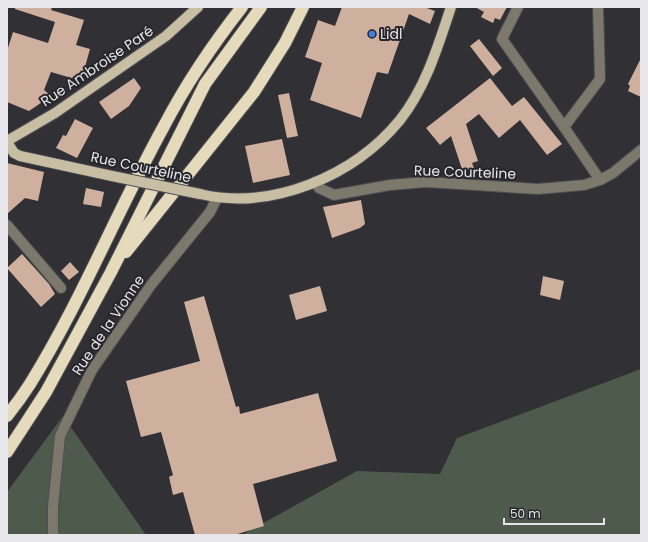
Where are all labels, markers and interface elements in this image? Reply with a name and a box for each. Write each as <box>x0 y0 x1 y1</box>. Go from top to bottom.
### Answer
street label: Rue Ambroise Paré <box>37 21 158 111</box>
place label: Lidl <box>380 24 402 44</box>
marker: Lidl <box>367 29 377 39</box>
street label: Rue Courteline <box>89 147 193 187</box>
street label: Rue Courteline <box>414 160 517 184</box>
street label: Rue de la Vionne <box>67 271 149 379</box>
scale bar <box>504 500 604 526</box>
text: 50 m <box>510 505 541 522</box>

